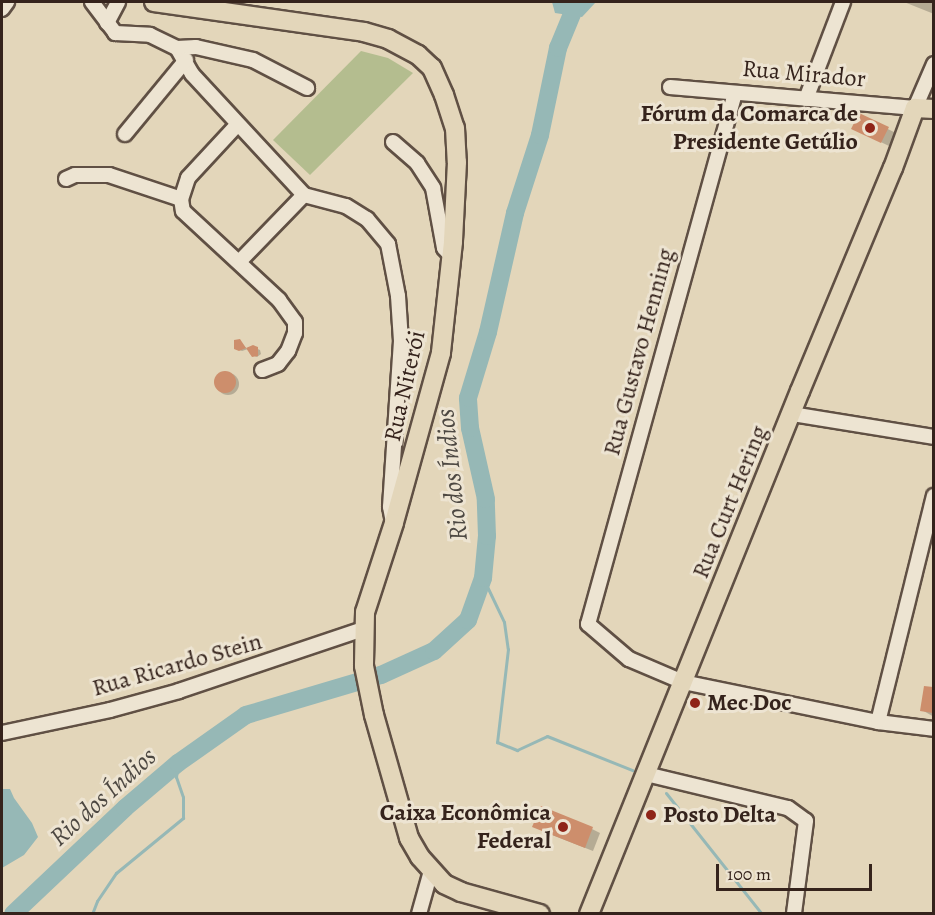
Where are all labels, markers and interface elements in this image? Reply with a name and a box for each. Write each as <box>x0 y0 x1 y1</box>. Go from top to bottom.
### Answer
street label: Rua Mirador <box>741 54 867 94</box>
place label: Fórum da Comarca de Presidente Getúlio <box>640 100 858 156</box>
marker: Fórum da Comarca de Presidente Getúlio <box>863 121 877 135</box>
street label: Rua Gustavo Henning <box>597 245 681 459</box>
street label: Rua Niterói <box>378 328 432 444</box>
water label: Rio dos Índios <box>430 407 474 543</box>
street label: Rua Curt Hering <box>686 421 774 583</box>
street label: Rua Ricardo Stein <box>89 627 265 703</box>
place label: Mec Doc <box>707 689 792 717</box>
marker: Mec Doc <box>688 696 702 710</box>
water label: Rio dos Índios <box>43 741 163 853</box>
place label: Caixa Econômica Federal <box>380 799 551 855</box>
place label: Posto Delta <box>663 801 776 829</box>
marker: Posto Delta <box>644 808 658 822</box>
marker: Caixa Econômica Federal <box>556 820 570 834</box>
scale bar <box>719 852 875 890</box>
text: 100 m <box>727 862 771 886</box>

